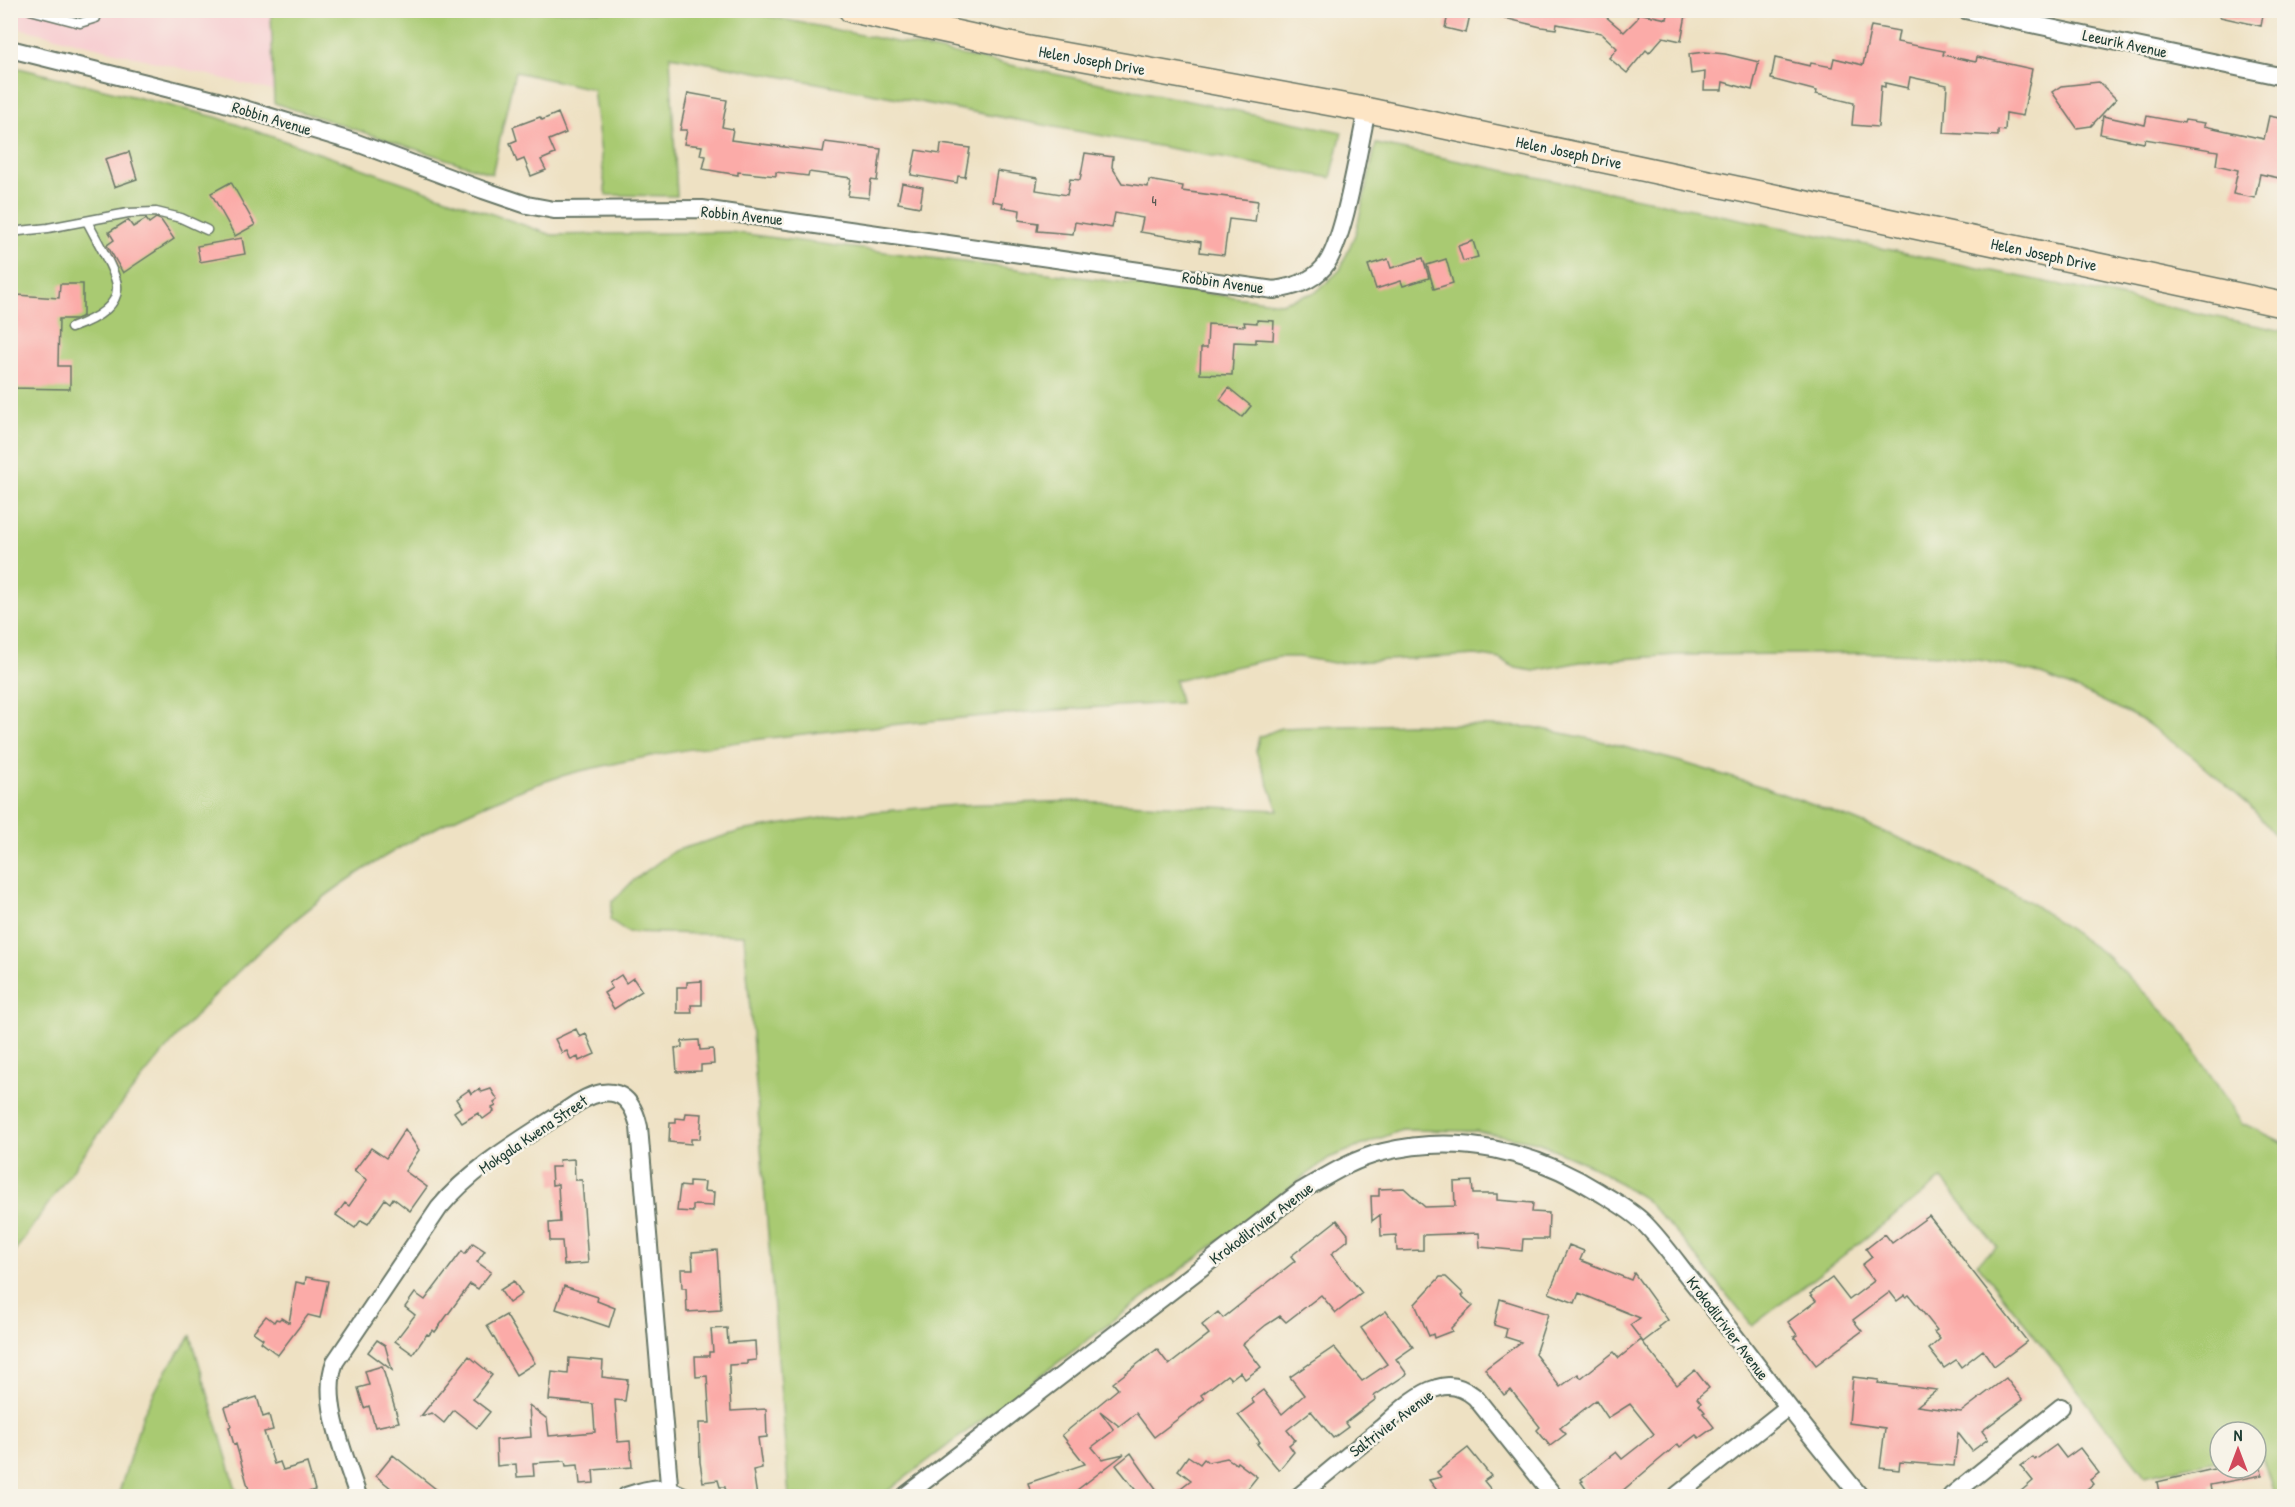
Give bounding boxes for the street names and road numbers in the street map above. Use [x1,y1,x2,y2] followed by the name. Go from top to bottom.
[2081,23,2170,63] street label: Leeurik Avenue
[1037,40,1148,80] street label: Helen Joseph Drive
[230,95,315,141] street label: Robbin Avenue
[1514,130,1625,174] street label: Helen Joseph Drive
[700,200,785,230] street label: Robbin Avenue
[1989,232,2100,276] street label: Helen Joseph Drive
[1181,265,1266,299] street label: Robbin Avenue
[474,1089,592,1179] street label: Mokgala Kwena Street
[1205,1176,1318,1269] street label: Krokodilrivier Avenue
[1682,1272,1775,1385] street label: Krokodilrivier Avenue
[1344,1384,1438,1462] street label: Saltrivier Avenue

